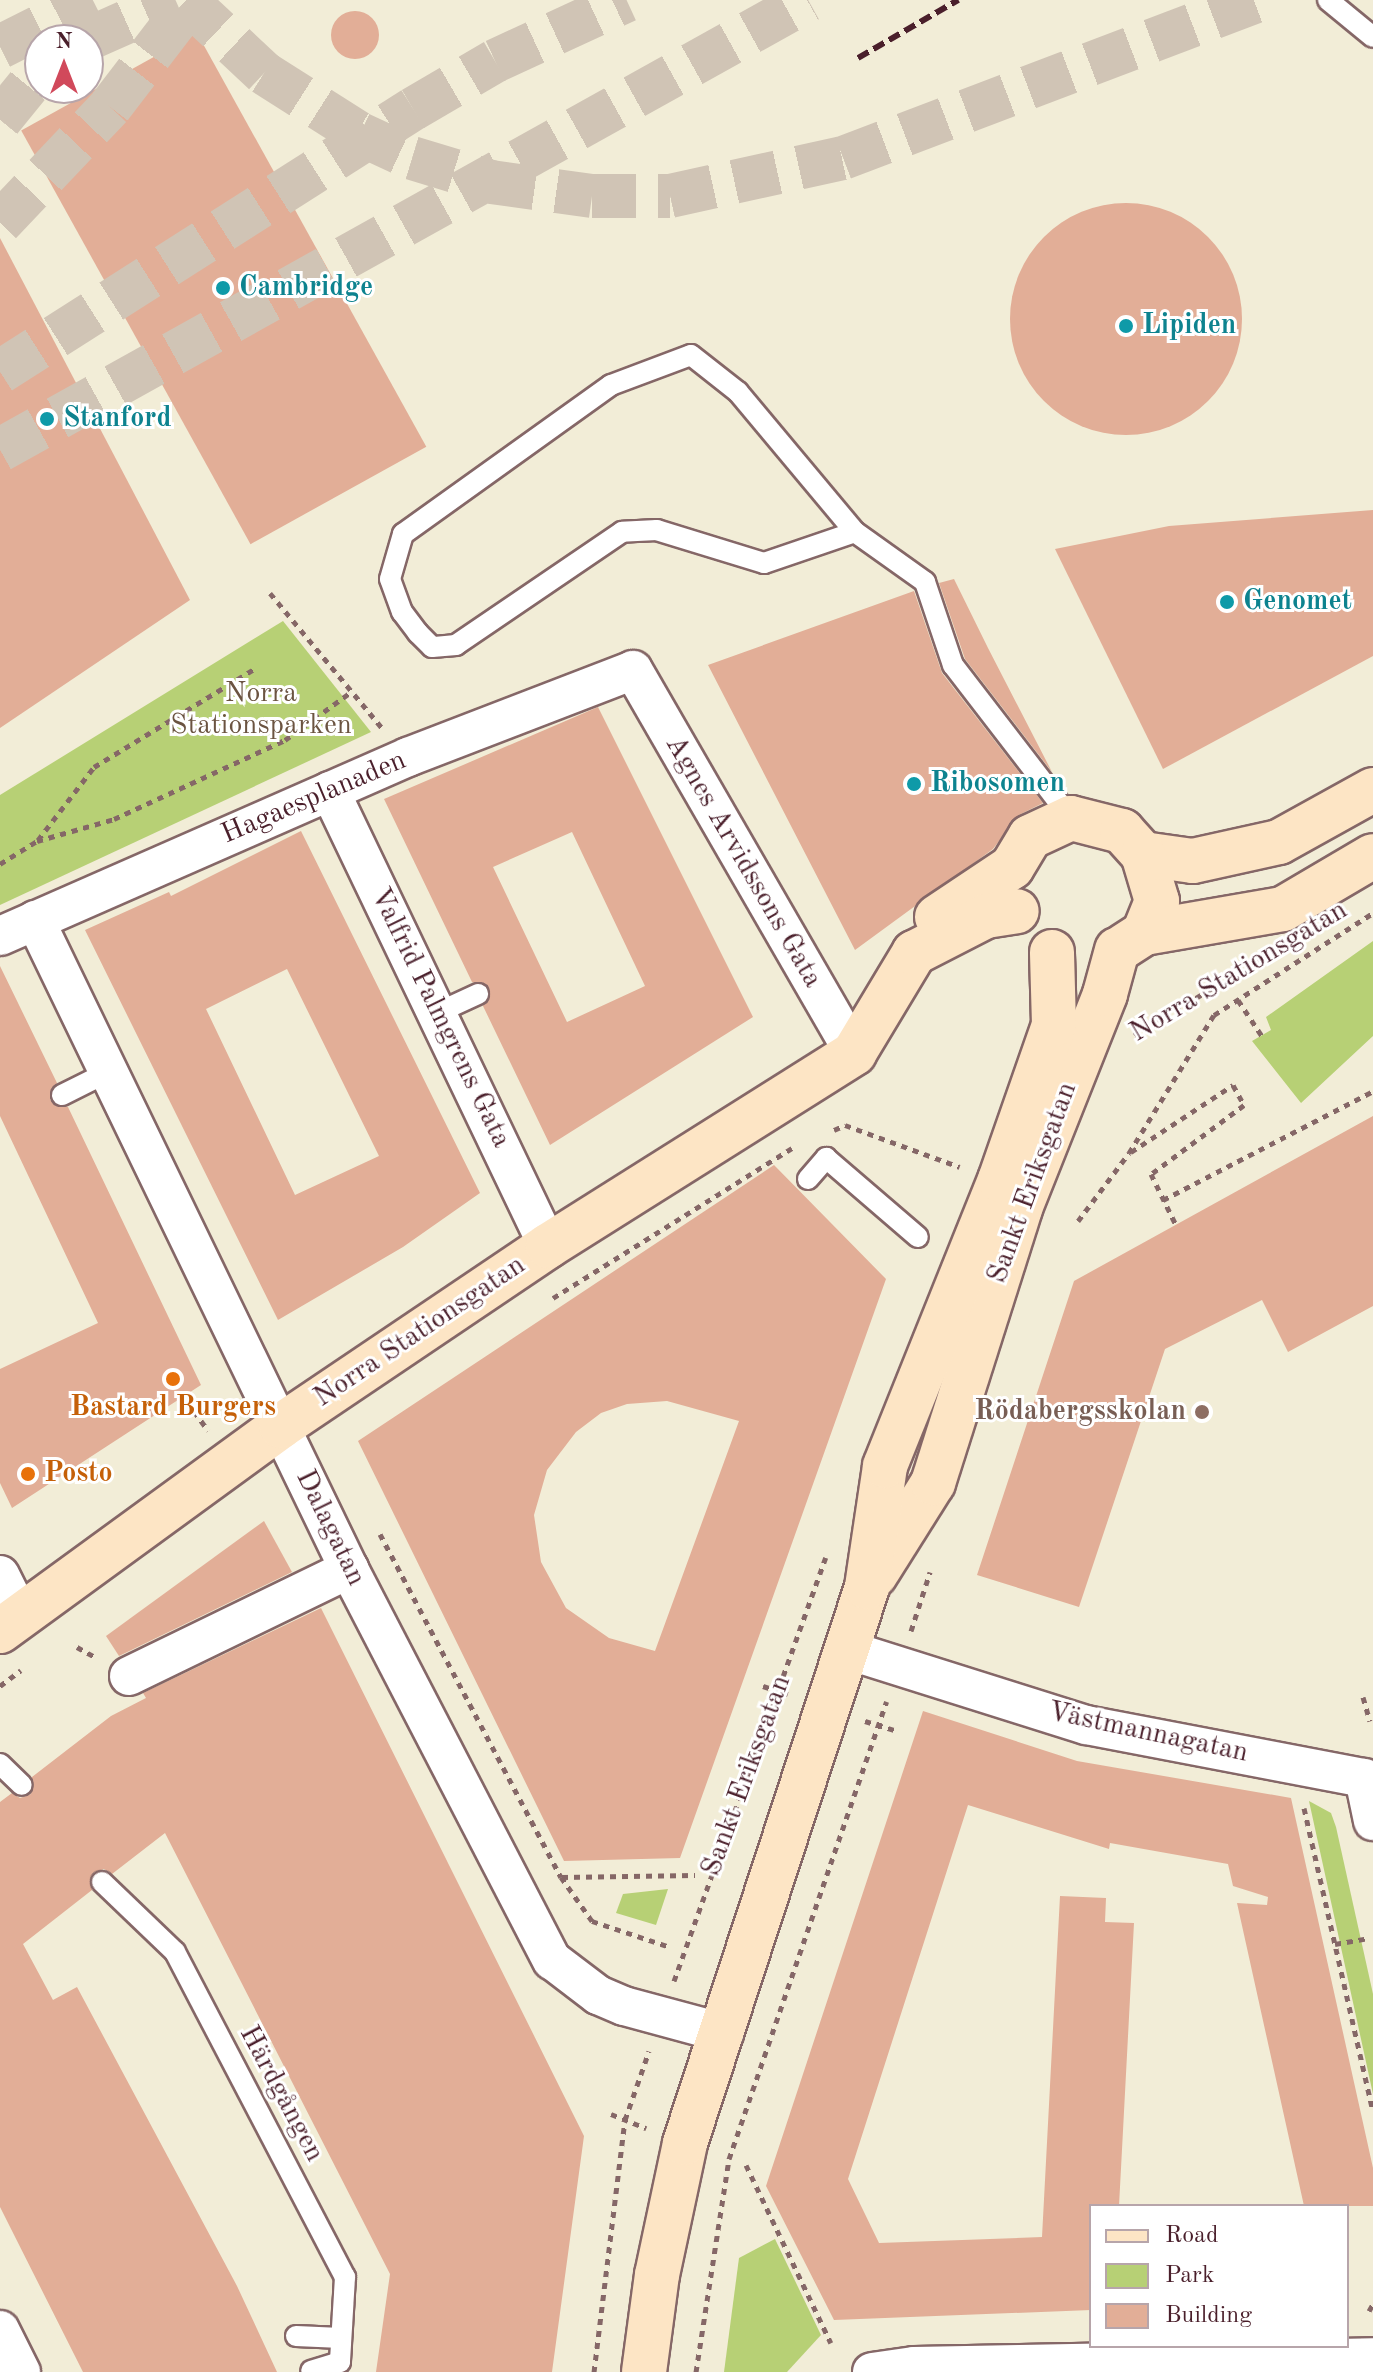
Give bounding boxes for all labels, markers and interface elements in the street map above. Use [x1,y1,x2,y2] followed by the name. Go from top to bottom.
[24,24,104,104] north arrow
[56,31,72,53] text: N
[239,271,373,305] place label: Cambridge
[214,279,232,297] marker: Cambridge
[1142,309,1236,343] place label: Lipiden
[1117,317,1135,335] marker: Lipiden
[63,402,171,436] place label: Stanford
[38,410,56,428] marker: Stanford
[1243,585,1352,619] place label: Genomet
[1218,593,1236,611] marker: Genomet
[170,677,352,743] park label: Norra Stationsparken
[657,730,829,994] street label: Agnes Arvidssons Gata
[217,744,411,852] street label: Hagaesplanaden
[930,767,1065,801] place label: Ribosomen
[905,775,923,793] marker: Ribosomen
[362,882,518,1154] street label: Valfrid Palmgrens Gata
[1124,894,1354,1050] street label: Norra Stationsgatan
[981,1078,1085,1288] street label: Sankt Eriksgatan
[308,1249,532,1415] street label: Norra Stationsgatan
[164,1370,182,1388] marker: Bastard Burgers
[70,1391,276,1425] place label: Bastard Burgers
[974,1395,1186,1429] place label: Rödabergsskolan
[1193,1403,1211,1421] marker: Rödabergsskolan
[44,1457,113,1491] place label: Posto
[19,1465,37,1483] marker: Posto
[288,1465,372,1591] street label: Dalagatan
[695,1671,799,1881] street label: Sankt Eriksgatan
[1045,1695,1251,1771] street label: Västmannagatan
[231,2020,331,2168] street label: Härdgången
[1089,2204,1349,2348] legend
[1165,2224,1218,2248] text: Road
[1165,2264,1214,2288] text: Park
[1165,2304,1252,2328] text: Building

